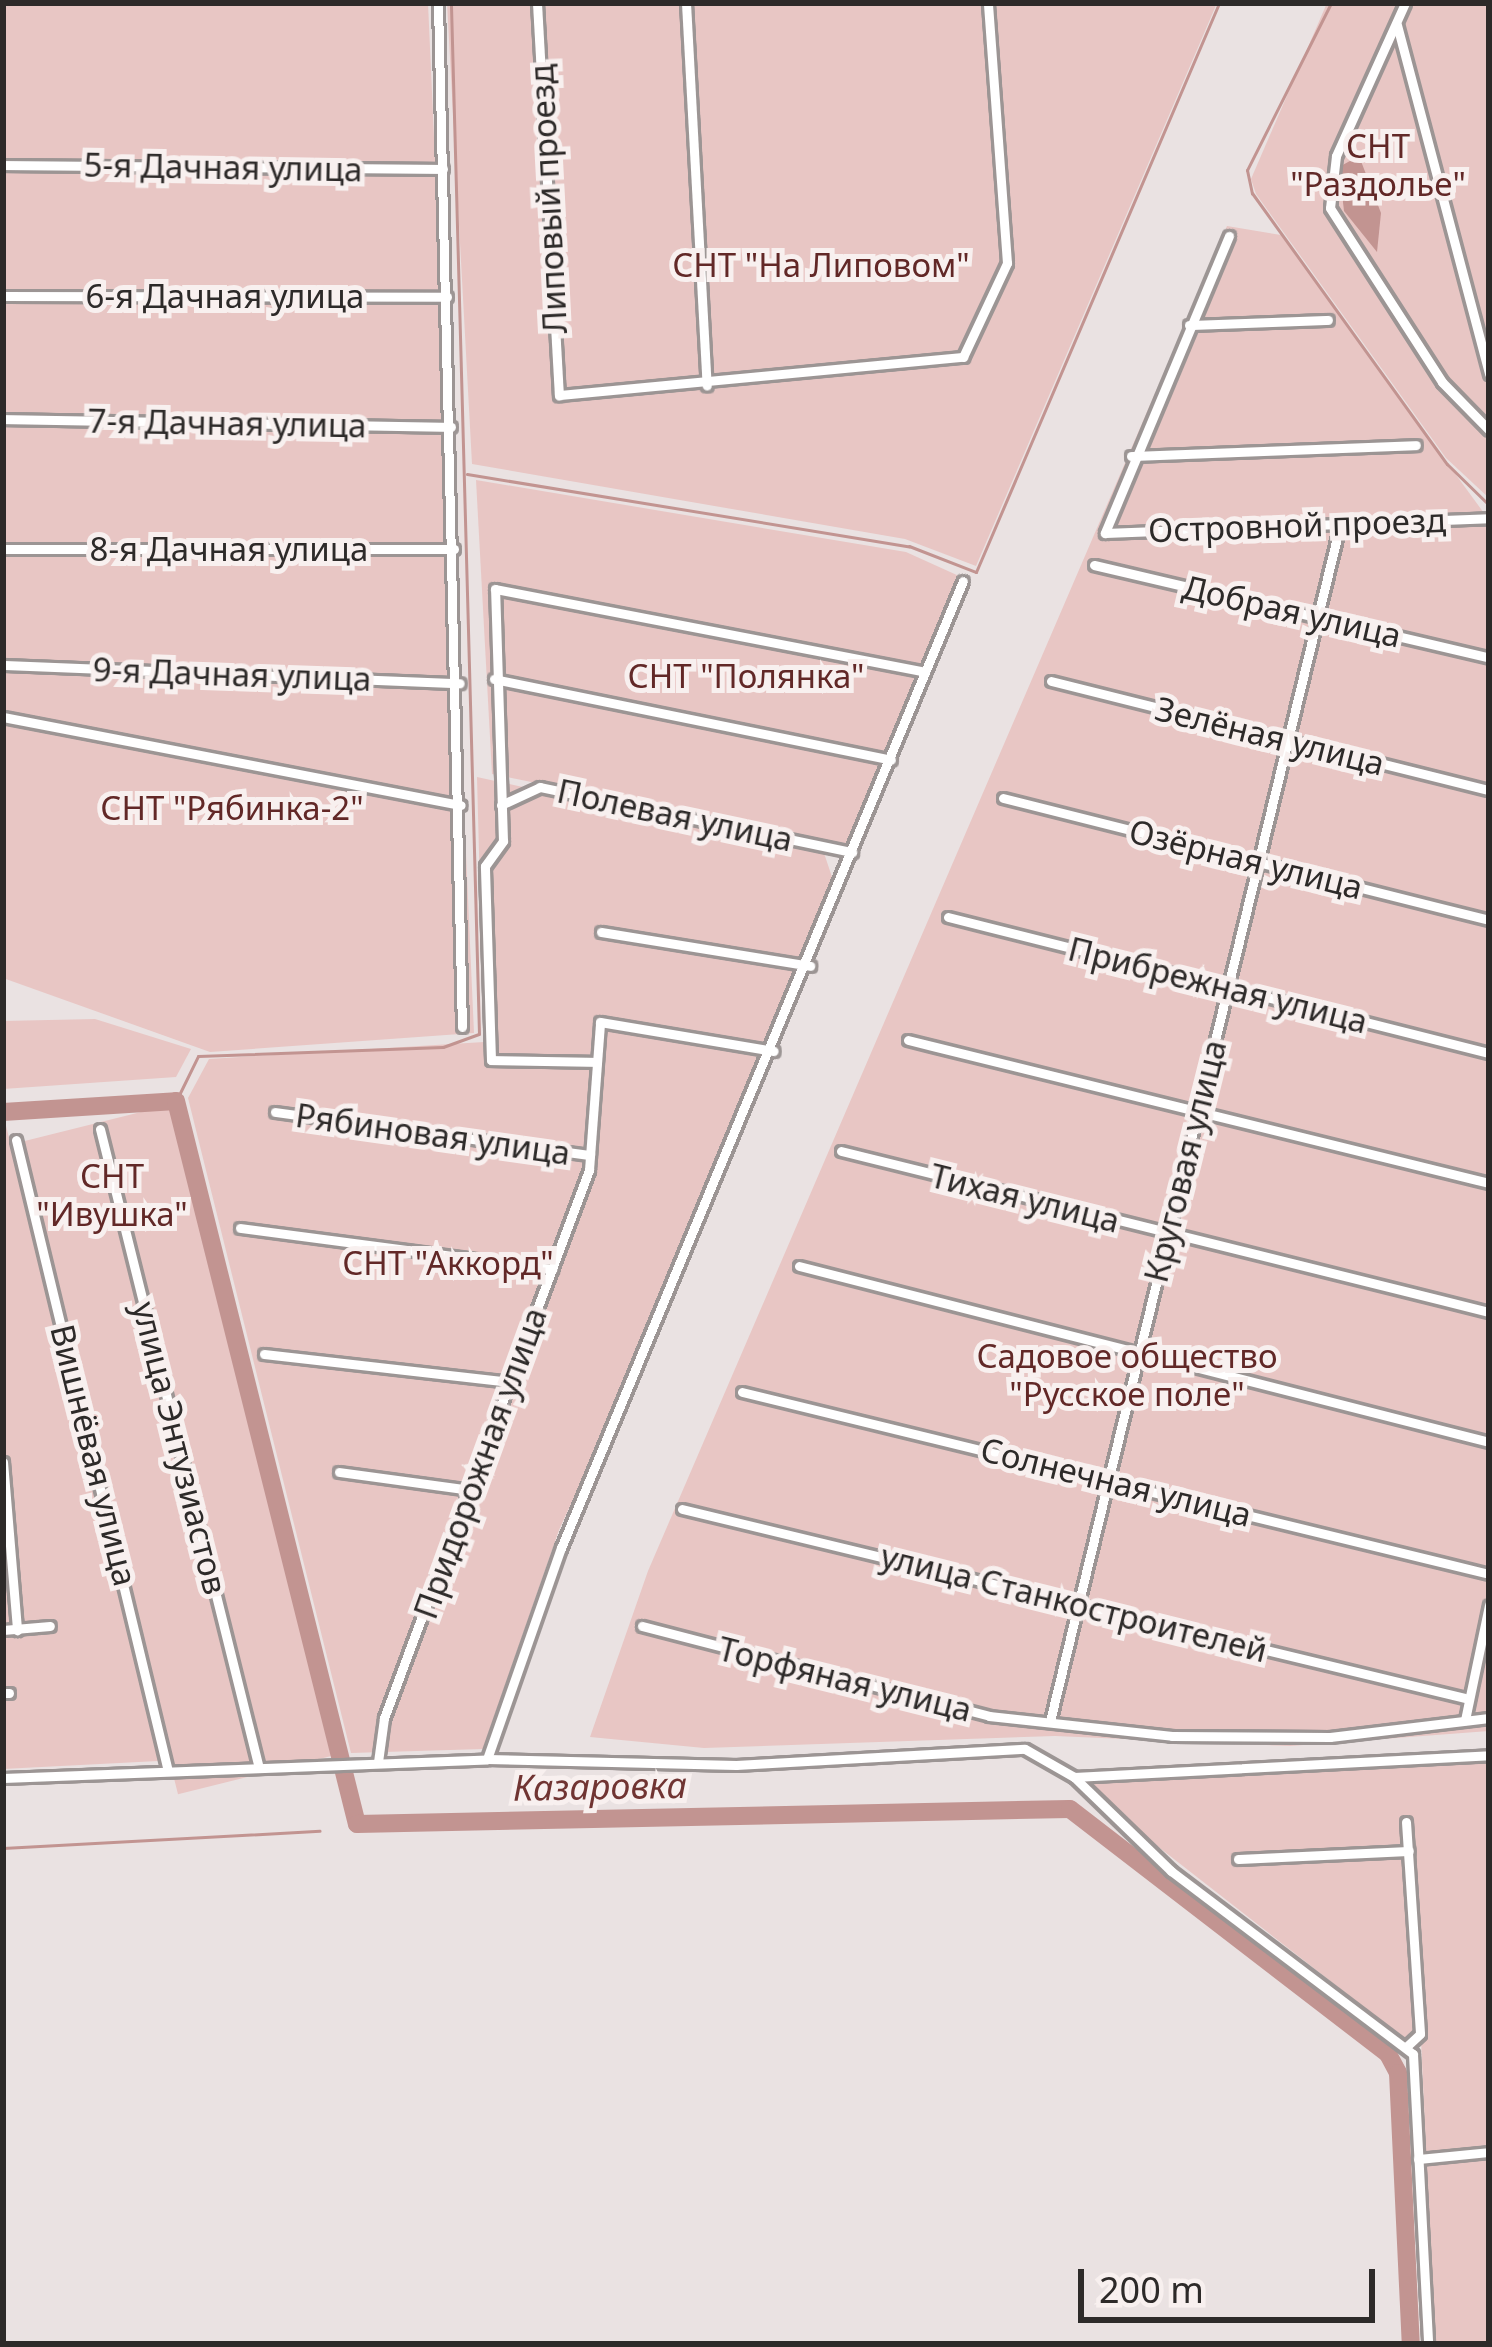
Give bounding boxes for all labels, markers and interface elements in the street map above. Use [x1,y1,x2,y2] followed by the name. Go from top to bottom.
[521,63,575,335] street label: Липовый проезд
[1290,126,1466,204] park label: СНТ "Раздолье"
[83,145,363,189] street label: 5-я Дачная улица
[672,245,970,285] park label: СНТ "На Липовом"
[86,276,364,316] street label: 6-я Дачная улица
[87,401,367,445] street label: 7-я Дачная улица
[1147,500,1447,550] street label: Островной проезд
[90,529,368,569] street label: 8-я Дачная улица
[1179,567,1405,655] street label: Добрая улица
[92,649,372,699] street label: 9-я Дачная улица
[628,656,864,696] park label: СНТ "Полянка"
[1151,688,1389,784] street label: Зелёная улица
[554,771,796,859] street label: Полевая улица
[100,788,364,828] park label: СНТ "Рябинка-2"
[1125,811,1367,907] street label: Озёрная улица
[1064,929,1372,1041] street label: Прибрежная улица
[1136,1036,1234,1286] street label: Круговая улица
[293,1095,573,1173] street label: Рябиновая улица
[926,1155,1124,1241] street label: Тихая улица
[36,1156,188,1234] park label: СНТ "Ивушка"
[342,1243,554,1283] park label: СНТ "Аккорд"
[124,1298,236,1598] street label: улица Энтузиастов
[405,1302,555,1624] street label: Придорожная улица
[42,1320,146,1590] street label: Вишнёвая улица
[977,1336,1277,1414] park label: Садовое общество "Русское поле"
[977,1429,1255,1535] street label: Солнечная улица
[877,1536,1271,1670] street label: улица Станкостроителей
[714,1628,976,1730] street label: Торфяная улица
[513,1763,687,1809] water label: Казаровка
[1084,2245,1381,2319] scale bar
[1099,2265,1204,2314] text: 200 m

